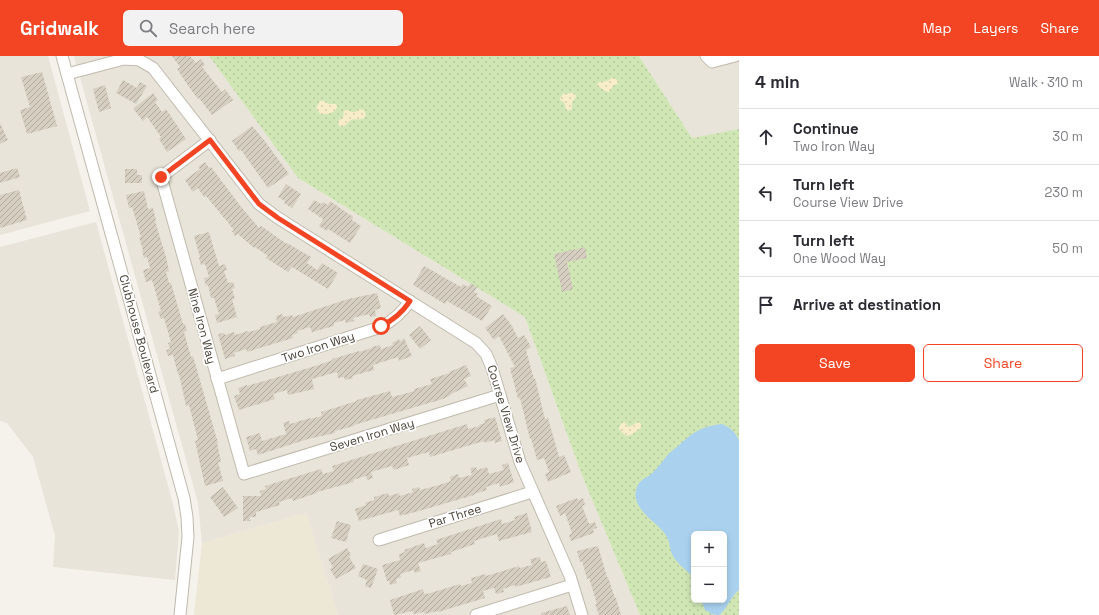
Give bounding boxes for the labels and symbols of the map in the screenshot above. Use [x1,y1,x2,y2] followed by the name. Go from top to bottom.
[152,168,170,186] route end
[115,273,163,395] street label: Clubhouse Boulevard
[184,286,220,366] street label: Nine Iron Way
[372,317,390,335] route start
[280,328,356,366] street label: Two Iron Way
[483,363,529,465] street label: Course View Drive
[328,415,416,455] street label: Seven Iron Way
[427,500,483,532] street label: Par Three

